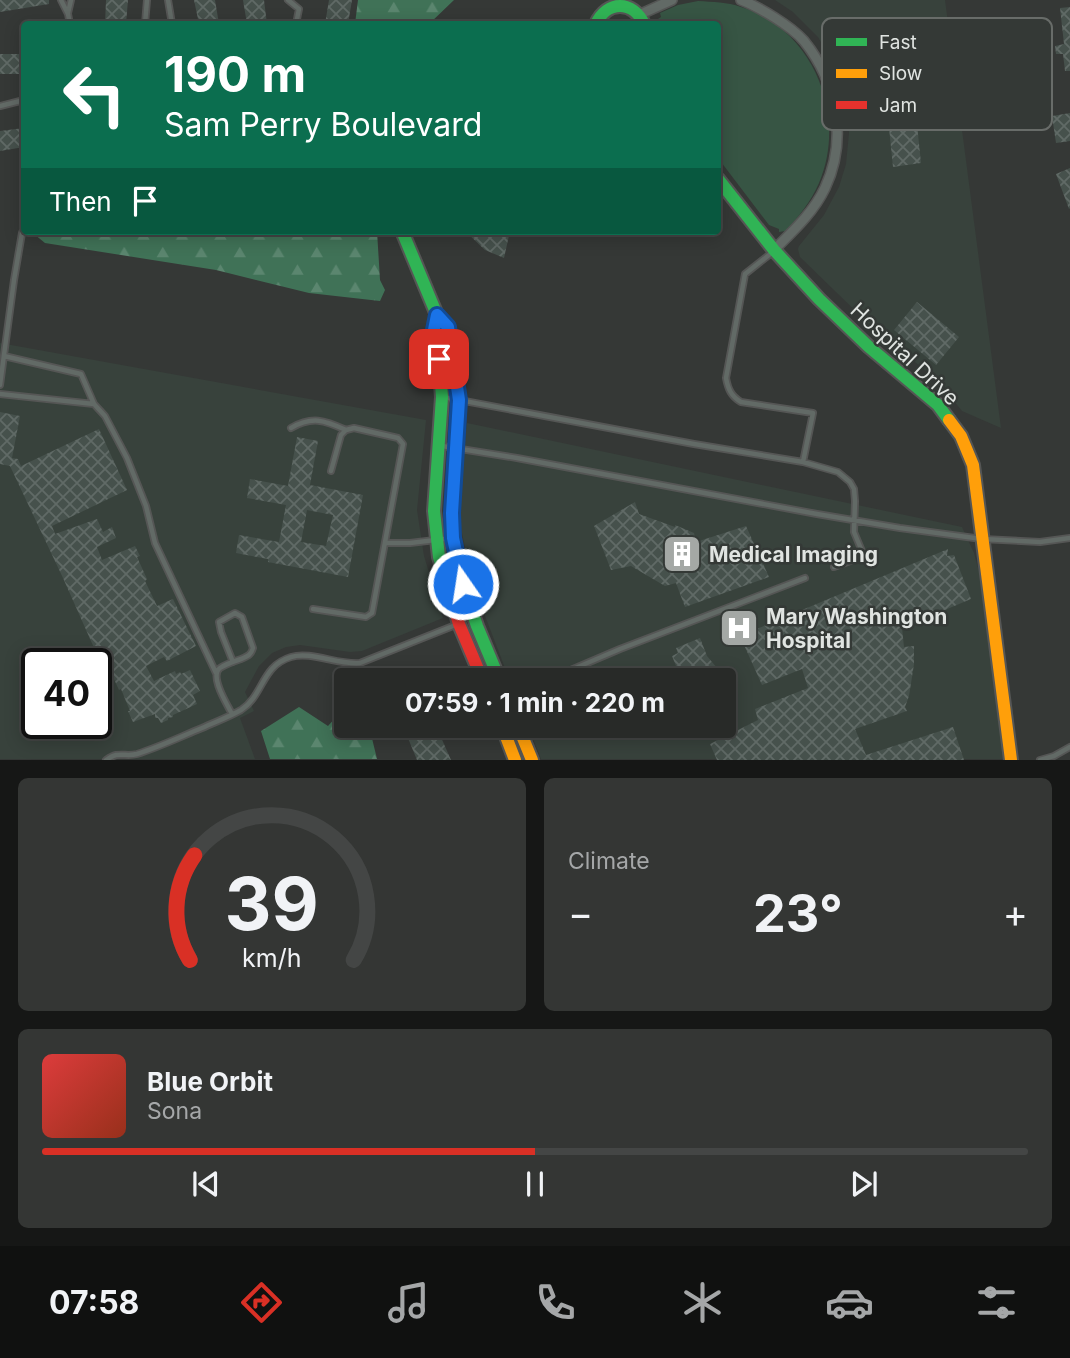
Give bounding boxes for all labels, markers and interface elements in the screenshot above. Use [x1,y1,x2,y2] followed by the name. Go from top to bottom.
[822,18,1052,130] legend
[879,31,917,54] text: Fast
[164,45,306,104] text: 190 m
[49,49,140,140] icon: left
[879,62,922,85] text: Slow
[879,94,917,117] text: Jam
[164,105,482,144] text: Sam Perry Boulevard
[126,182,164,220] icon: arrive
[49,186,112,217] text: Then
[846,297,964,411] street label: Hospital Drive
[409,329,469,389] pin
[420,340,458,378] icon: arrive
[661,533,703,575] building icon: Medical Imaging
[709,542,878,567] place label: Medical Imaging
[426,547,500,621] position arrow
[766,604,947,653] place label: Mary Washington Hospital
[718,607,760,649] hospital icon: Mary Washington Hospital
[21,648,112,739] speed limit sign: 40
[405,687,665,718] text: 07:59 · 1 min · 220 m
[568,847,650,875] text: Climate
[225,860,319,949] text: 39
[753,882,843,945] text: 23°
[568,890,593,936] text: −
[1003,890,1028,936] text: +
[242,943,302,973] text: km/h
[147,1066,273,1097] text: Blue Orbit
[147,1097,202,1125] text: Sona
[187,1165,225,1203] icon: previous
[516,1165,554,1203] icon: pause
[845,1165,883,1203] icon: next
[237,1278,286,1327] icon: directions
[384,1278,433,1327] icon: music
[531,1278,580,1327] icon: phone
[678,1278,727,1327] icon: climate
[825,1278,874,1327] icon: car
[972,1278,1021,1327] icon: filters
[49,1283,139,1322] text: 07:58

